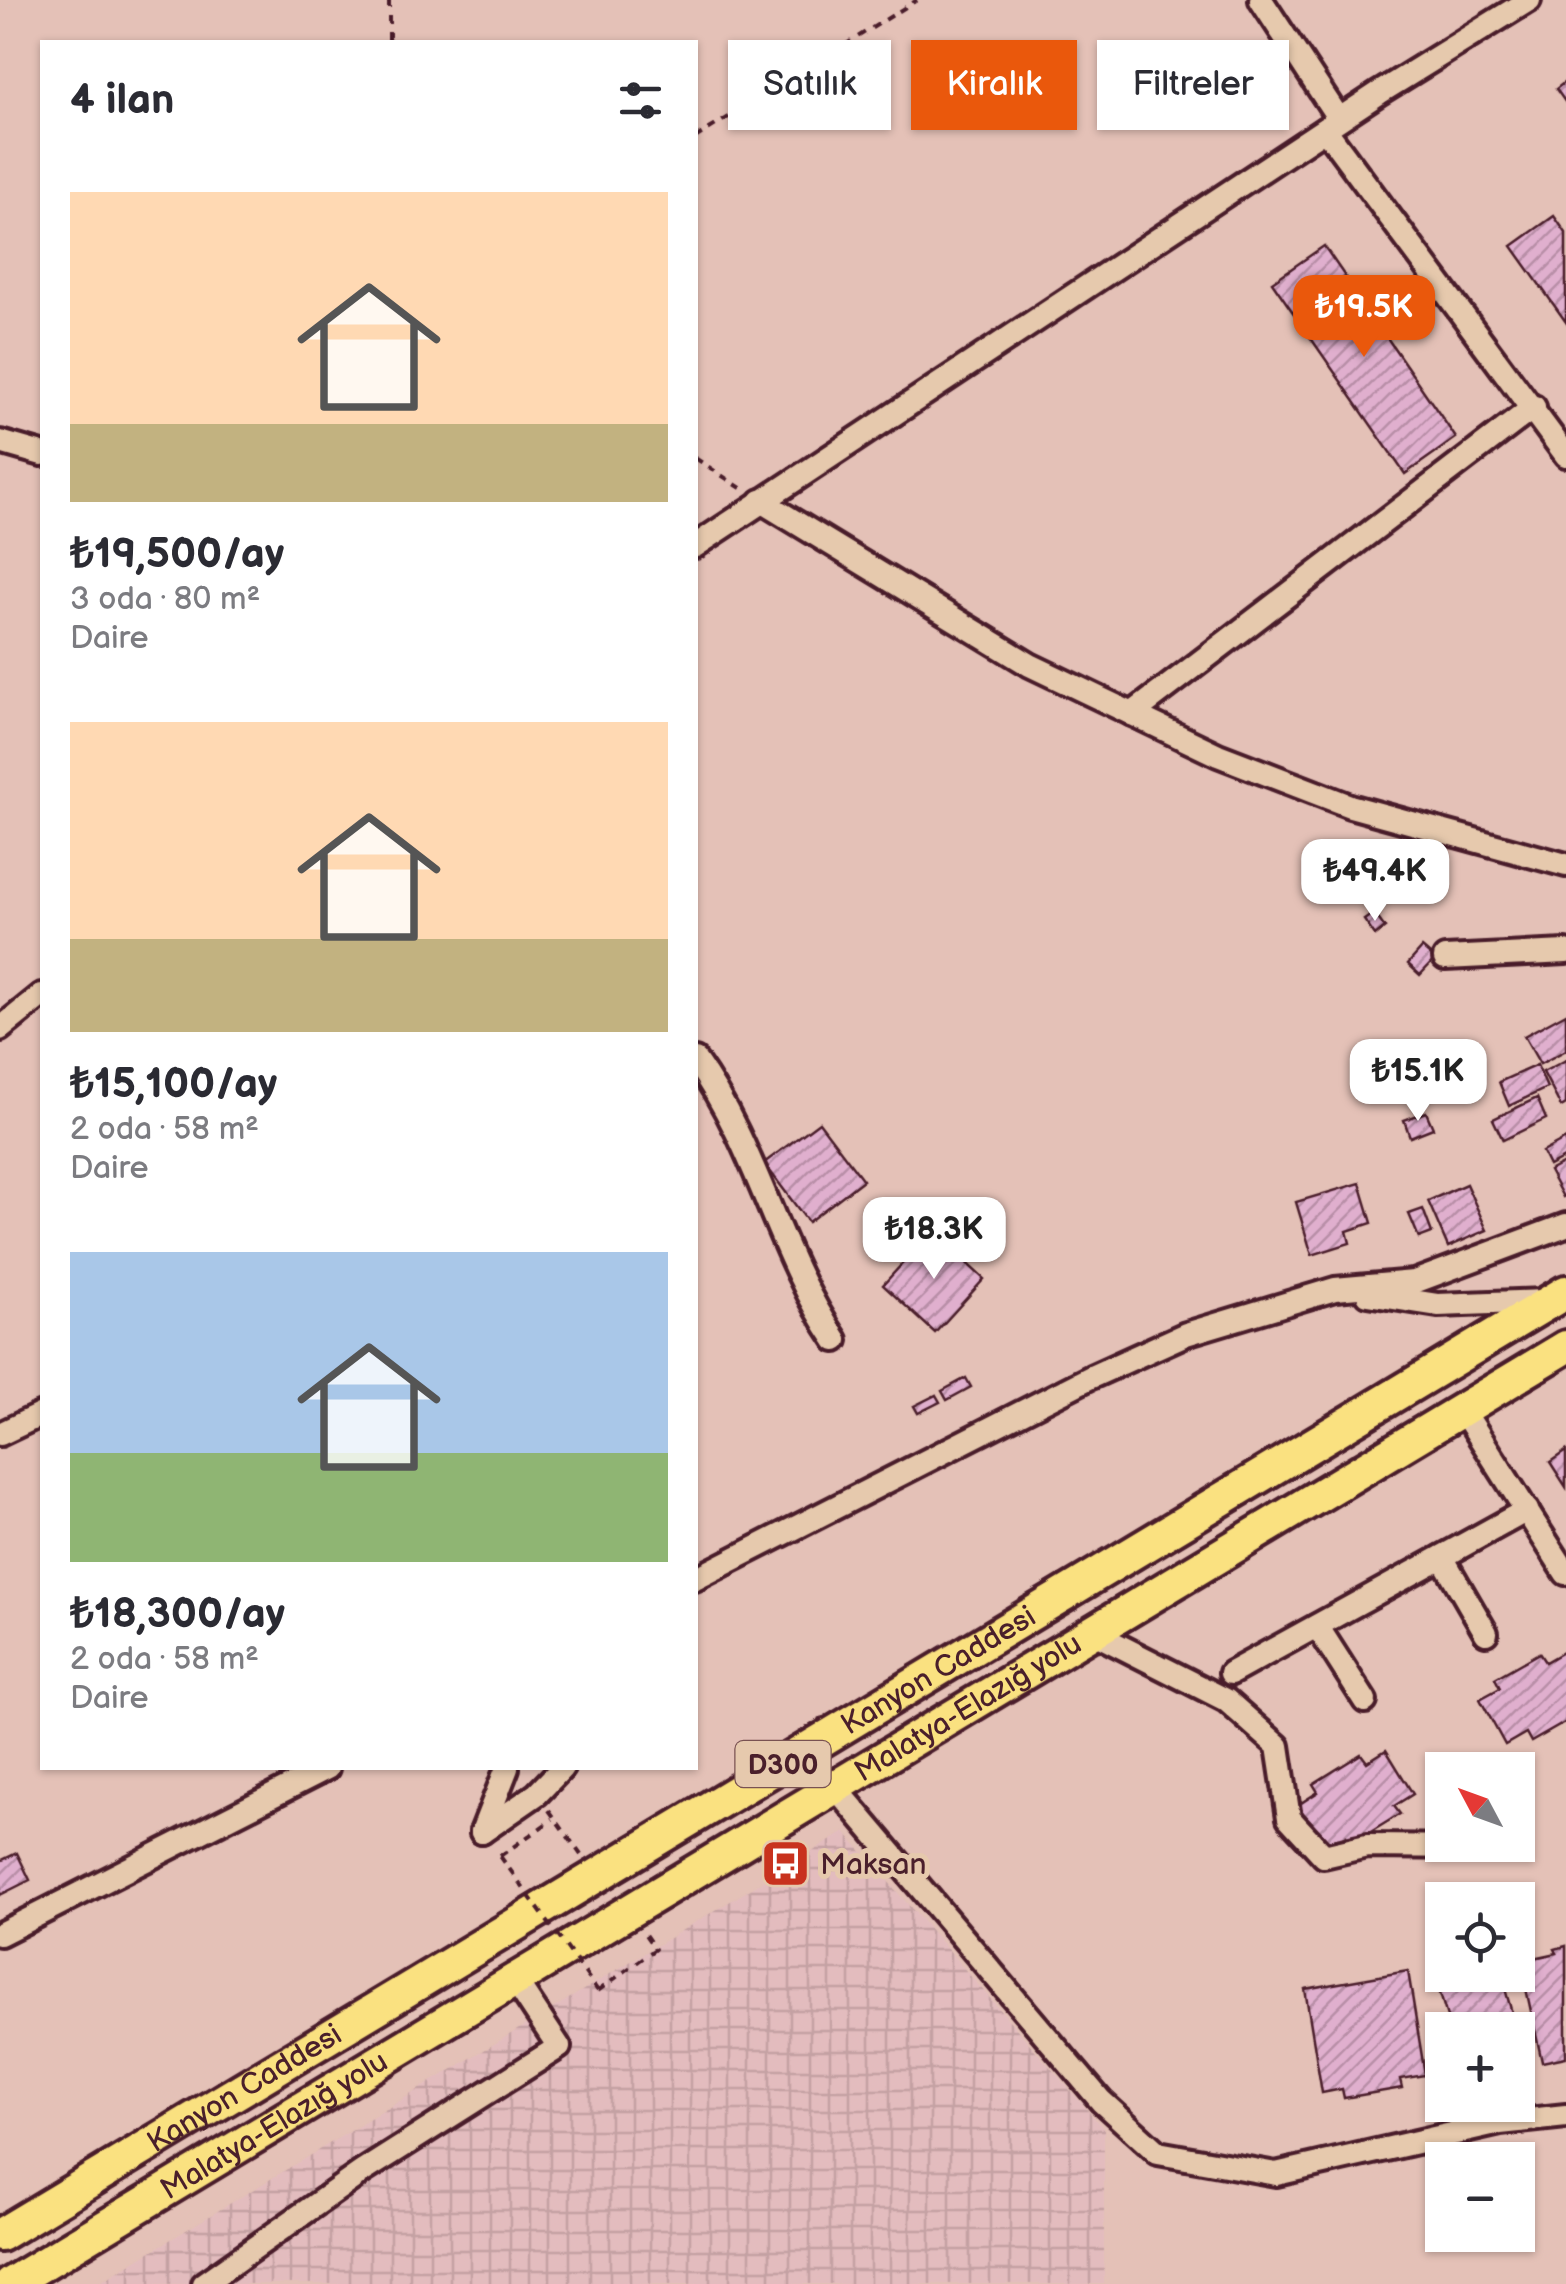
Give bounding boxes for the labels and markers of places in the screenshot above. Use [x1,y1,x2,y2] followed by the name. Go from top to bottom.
[1283,275,1445,360] pin: ₺19.5K
[1294,839,1456,924] pin: ₺49.4K
[1337,1039,1499,1124] pin: ₺15.1K
[853,1197,1015,1282] pin: ₺18.3K
[759,1838,811,1890] bus stop icon: Maksan
[820,1847,926,1883] place label: Maksan

